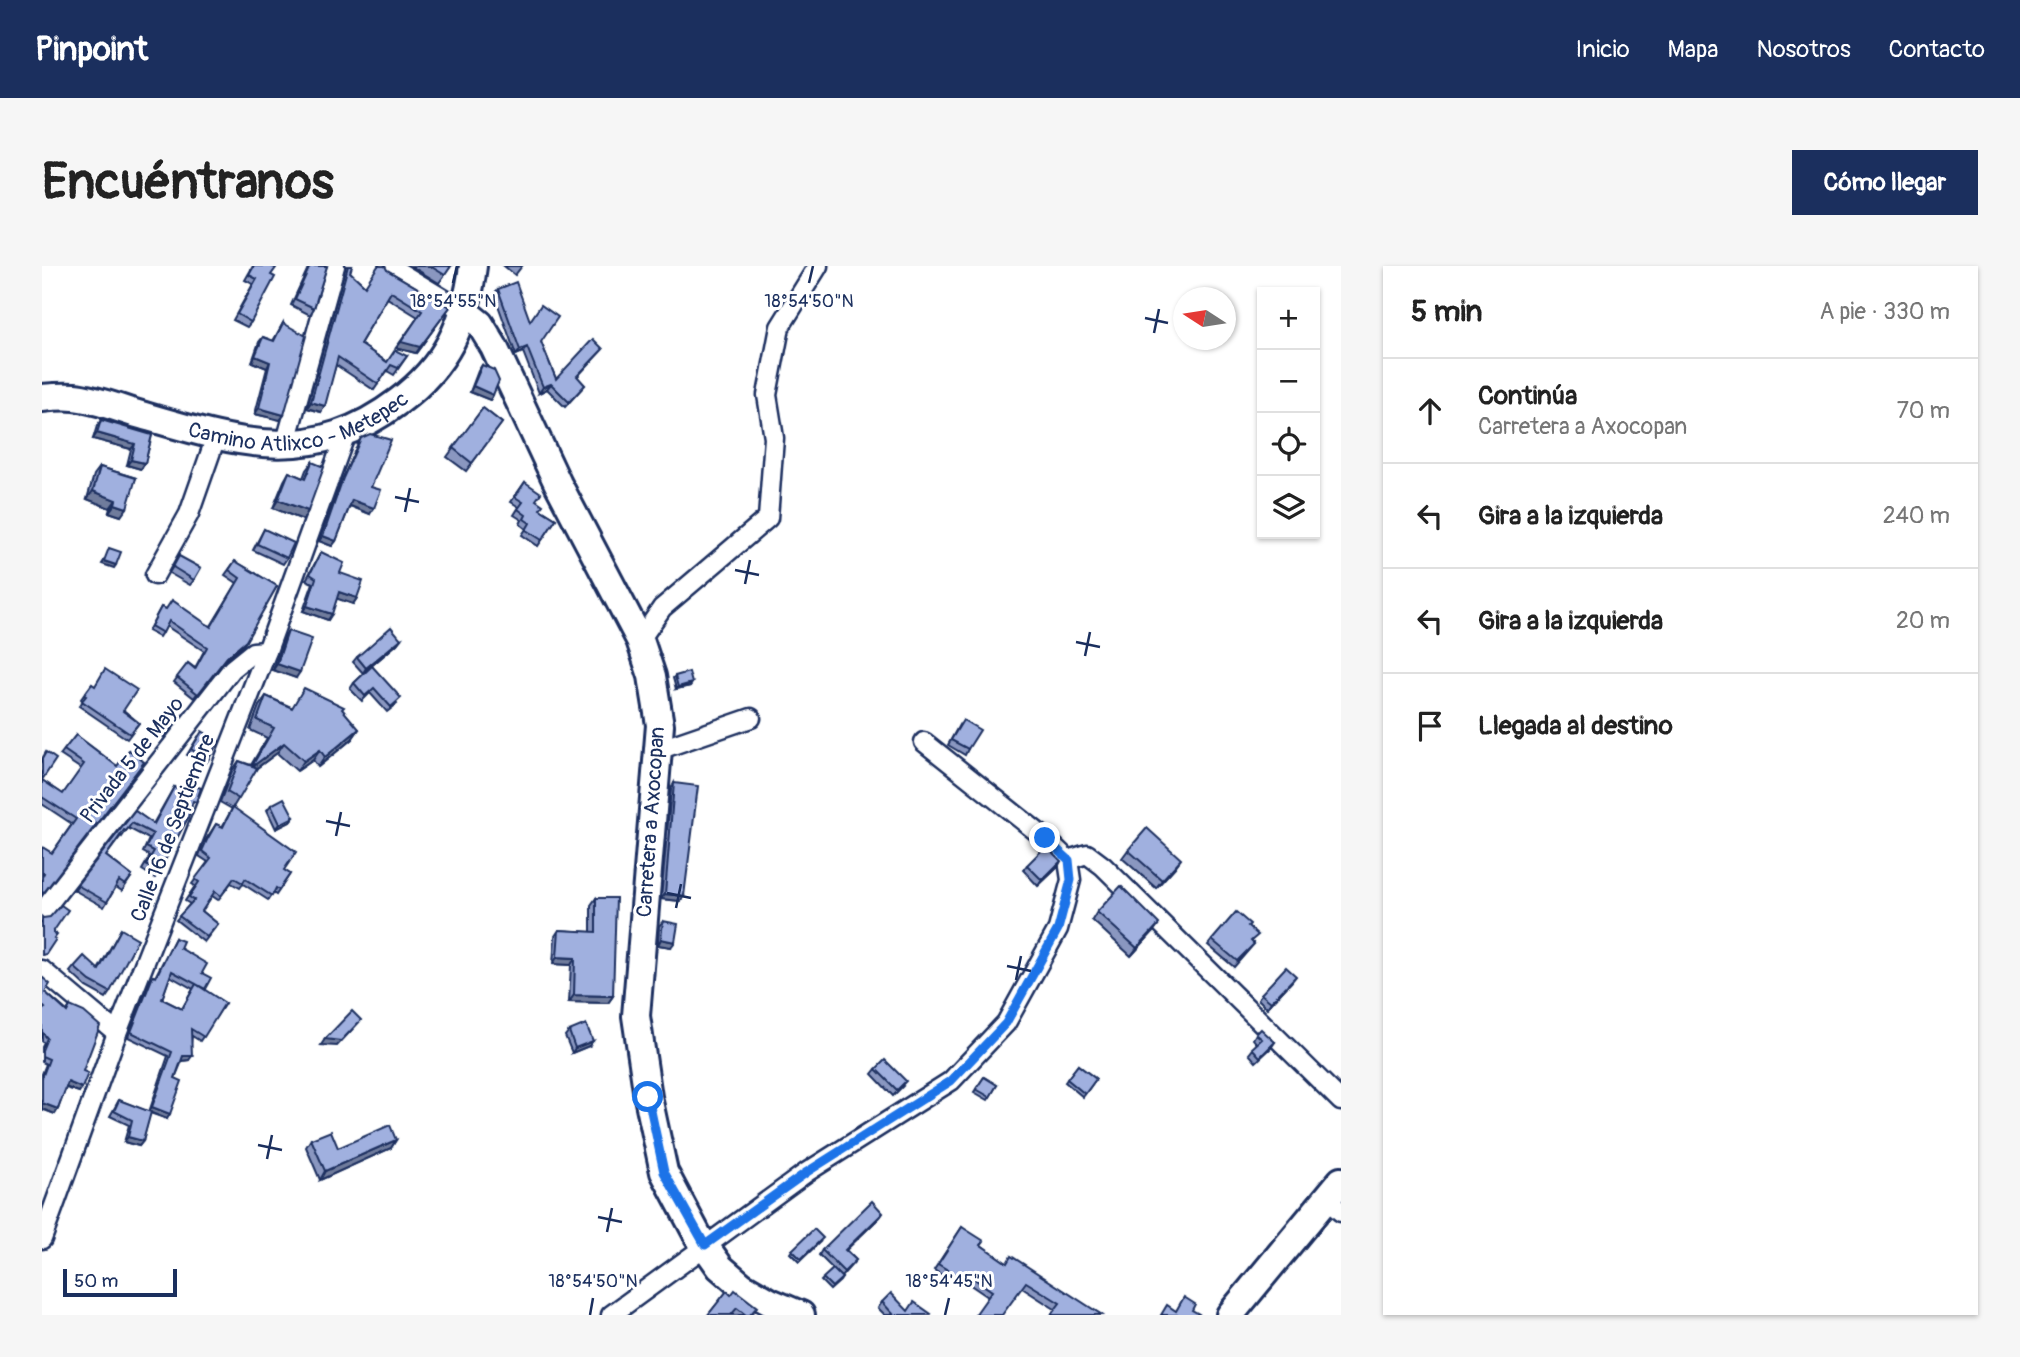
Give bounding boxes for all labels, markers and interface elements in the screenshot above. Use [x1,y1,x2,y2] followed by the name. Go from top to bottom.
[35,29,148,70] text: Pinpoint
[1576,35,1630,64] text: Inicio
[1668,35,1719,64] text: Mapa
[1757,35,1851,64] text: Nosotros
[1889,35,1985,64] text: Contacto
[1792,150,1978,215] button: Cómo llegar
[42,152,334,213] text: Encuéntranos
[1173,287,1236,350] north arrow
[1257,287,1320,539] map controls
[1257,287,1320,350] button: +
[410,290,496,313] text: 18°54'55"N
[764,290,854,313] text: 18°54'50"N
[1411,293,1482,330] text: 5 min
[1820,297,1950,326] text: A pie · 330 m
[1257,350,1320,413] button: −
[1478,380,1577,412] text: Continúa
[185,385,414,457] street label: Camino Atlixco - Metepec
[1411,392,1449,430] icon: ahead
[1897,396,1950,425] text: 70 m
[1478,412,1687,441] text: Carretera a Axocopan
[1257,413,1320,476] button: locate
[1257,476,1320,539] button: layers
[1411,497,1449,535] icon: left
[1478,500,1663,532] text: Gira a la izquierda
[1883,501,1950,530] text: 240 m
[1411,602,1449,640] icon: left
[1478,605,1663,637] text: Gira a la izquierda
[1896,606,1950,635] text: 20 m
[74,691,190,829] street label: Privada 5 de Mayo
[1411,707,1449,745] icon: arrive
[1478,710,1673,742] text: Llegada al destino
[631,726,671,918] street label: Carretera a Axocopan
[125,730,222,926] street label: Calle 16 de Septiembre
[1029,822,1060,853] route end
[632,1081,663,1112] route start
[63,1266,177,1298] scale bar
[74,1269,118,1293] text: 50 m
[548,1270,638,1293] text: 18°54'50"N
[905,1270,993,1293] text: 18°54'45"N

